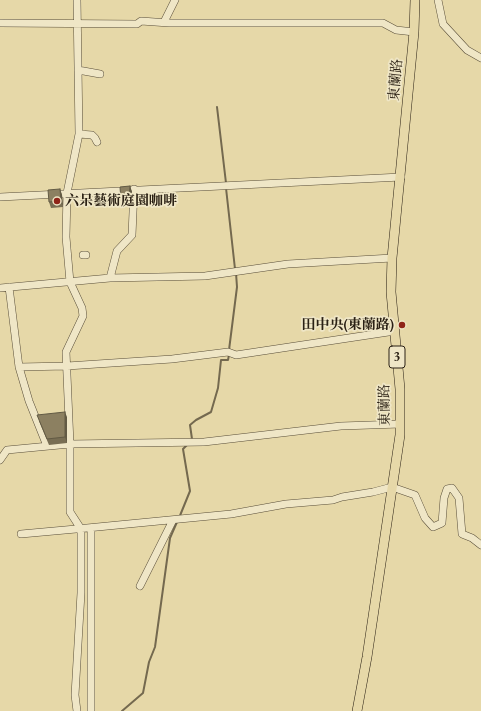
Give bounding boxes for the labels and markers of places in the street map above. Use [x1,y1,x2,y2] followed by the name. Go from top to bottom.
[65,193,177,209] place label: 六呆藝術庭園咖啡
[52,196,62,206] marker: 六呆藝術庭園咖啡
[301,317,394,333] place label: 田中央(東蘭路)
[397,320,407,330] marker: 田中央(東蘭路)

